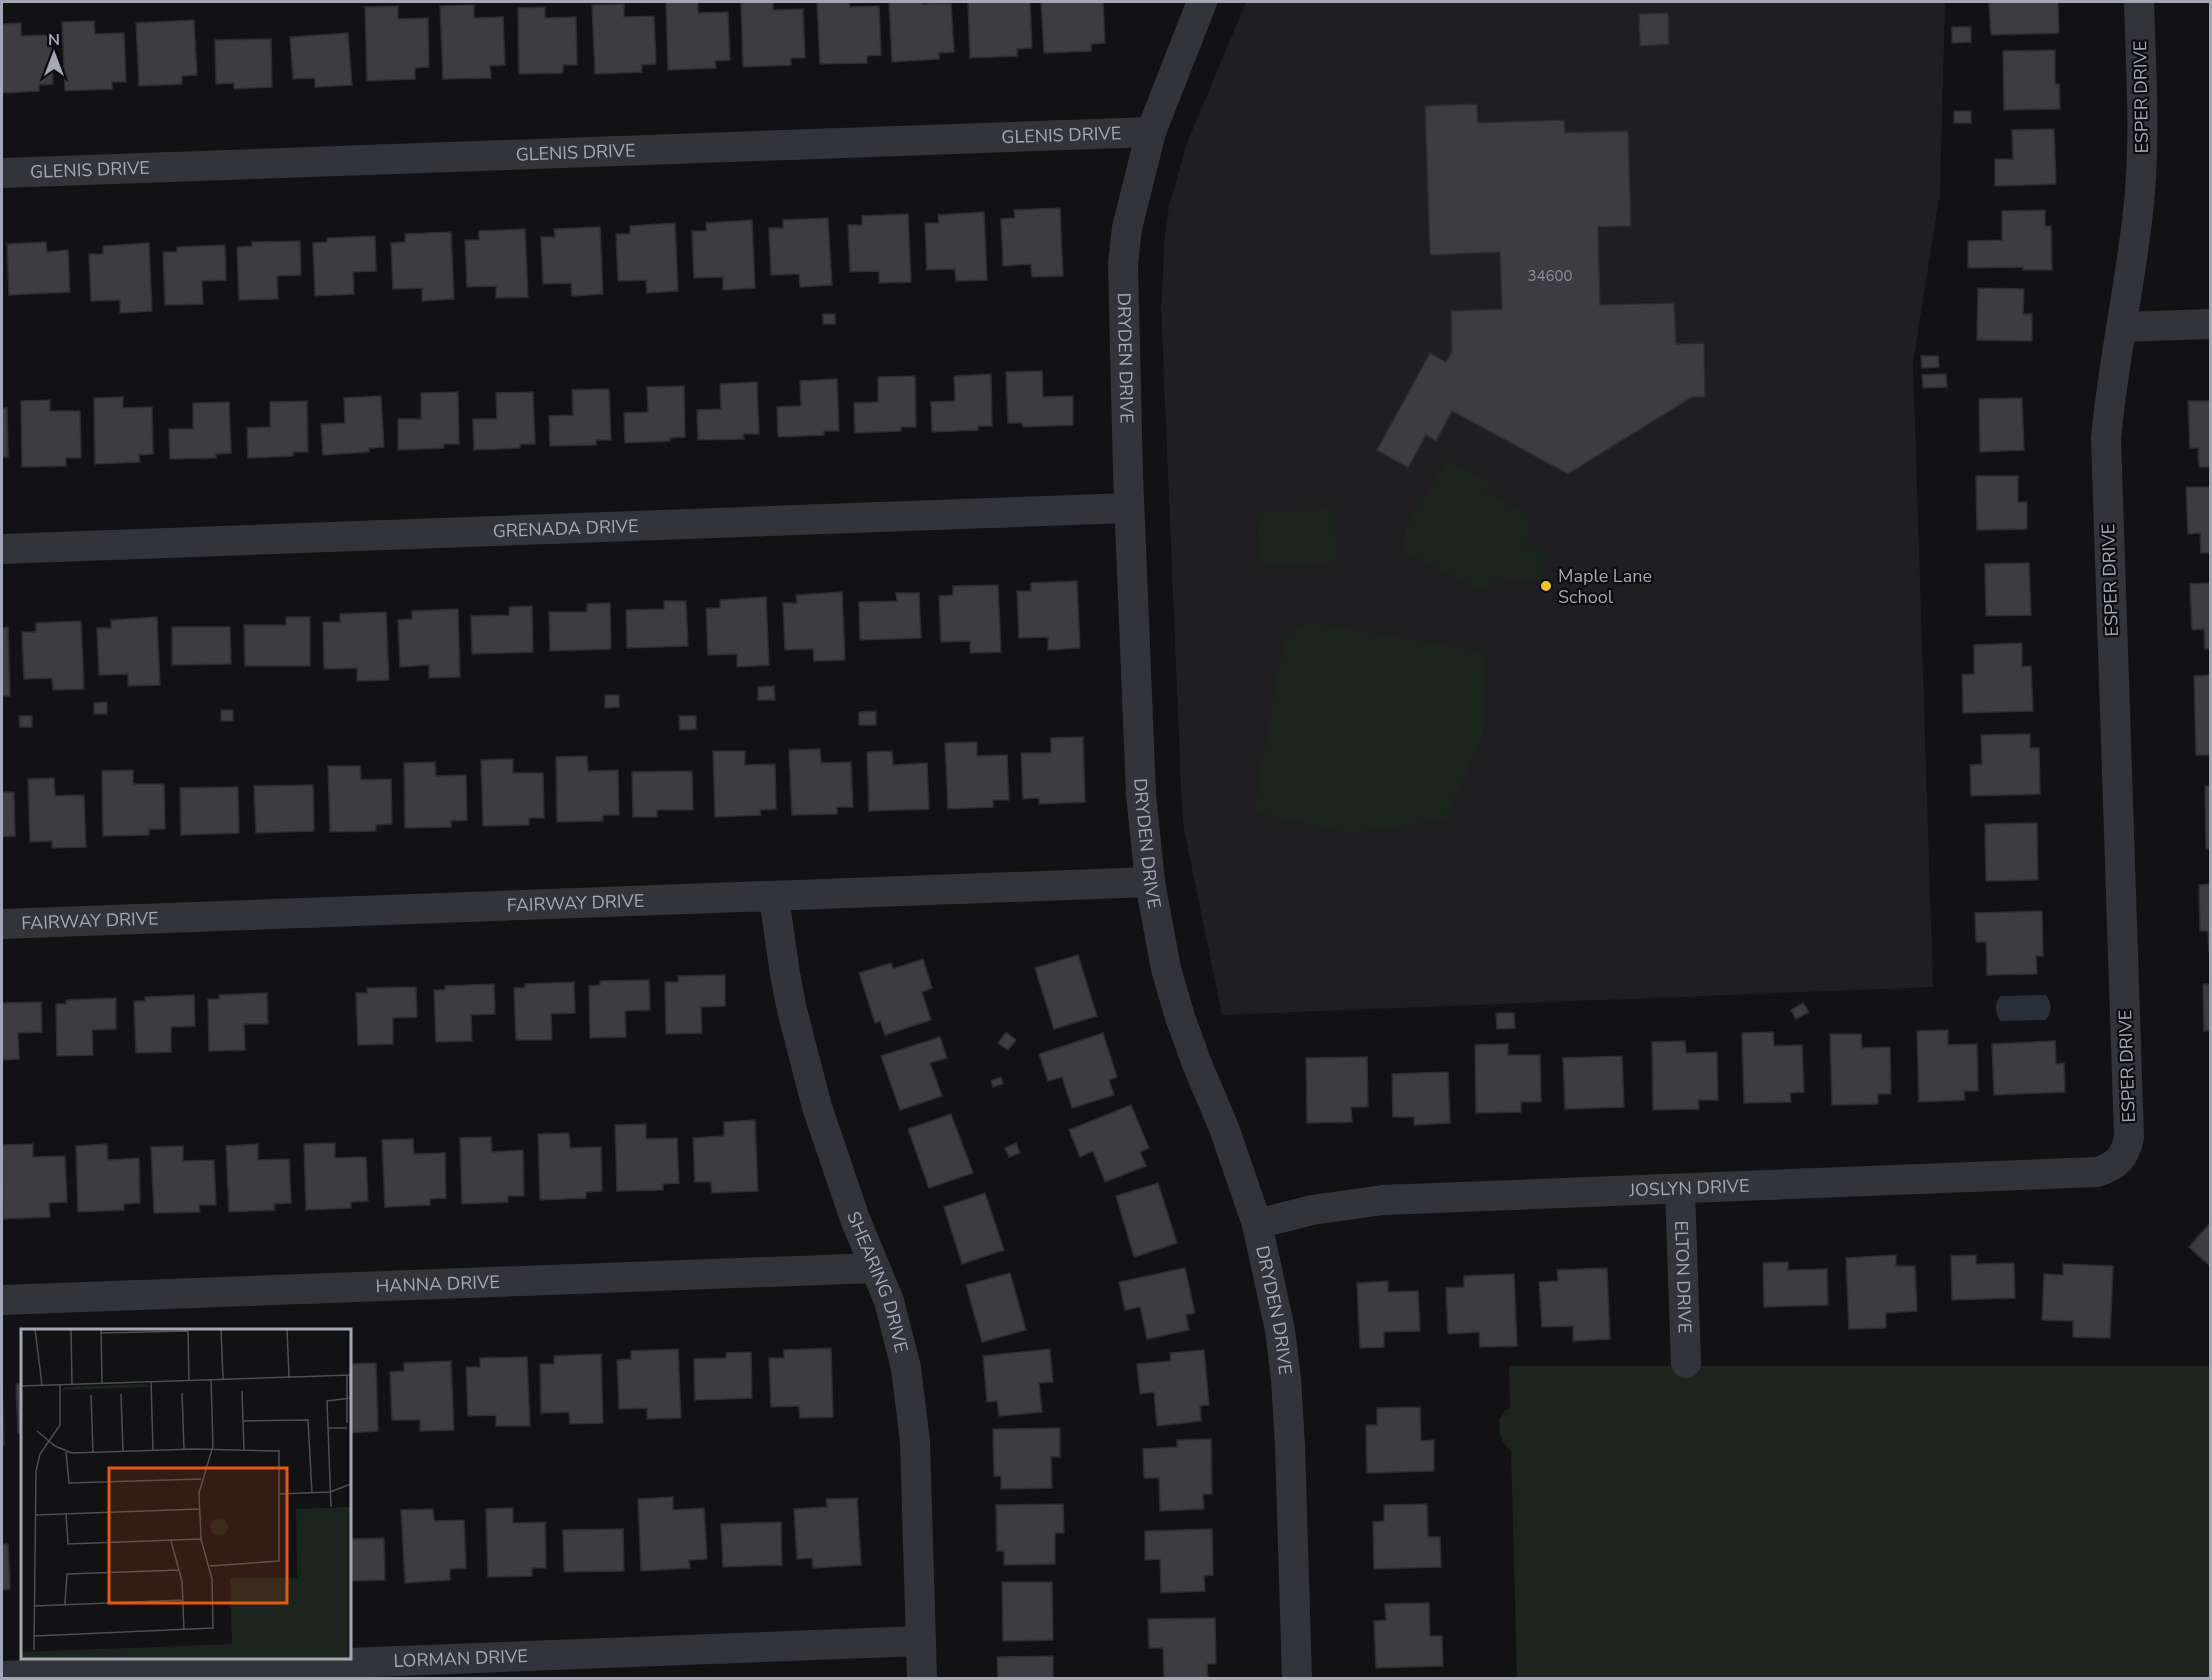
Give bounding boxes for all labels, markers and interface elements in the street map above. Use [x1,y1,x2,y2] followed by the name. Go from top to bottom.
[24,24,84,84] north arrow
[48,29,60,51] text: N
[2128,40,2154,154] street label: ESPER DRIVE
[1001,121,1122,149] street label: GLENIS DRIVE
[515,138,636,167] street label: GLENIS DRIVE
[30,156,150,184] street label: GLENIS DRIVE
[1527,266,1573,286] house number: 34600
[1112,292,1139,424] street label: DRYDEN DRIVE
[492,514,639,543] street label: GRENADA DRIVE
[2096,523,2124,637] street label: ESPER DRIVE
[1558,564,1652,609] place label: Maple Lane School
[1539,579,1553,593] marker: Maple Lane School
[1128,778,1167,911] street label: DRYDEN DRIVE
[506,889,645,918] street label: FAIRWAY DRIVE
[21,906,159,935] street label: FAIRWAY DRIVE
[2113,1009,2141,1123] street label: ESPER DRIVE
[1628,1174,1750,1202] street label: JOSLYN DRIVE
[841,1208,914,1355] street label: SHEARING DRIVE
[1669,1220,1697,1334] street label: ELTON DRIVE
[1250,1243,1297,1376] street label: DRYDEN DRIVE
[375,1270,500,1298] street label: HANNA DRIVE
[21,1329,351,1659] inset map
[393,1644,528,1673] street label: LORMAN DRIVE

